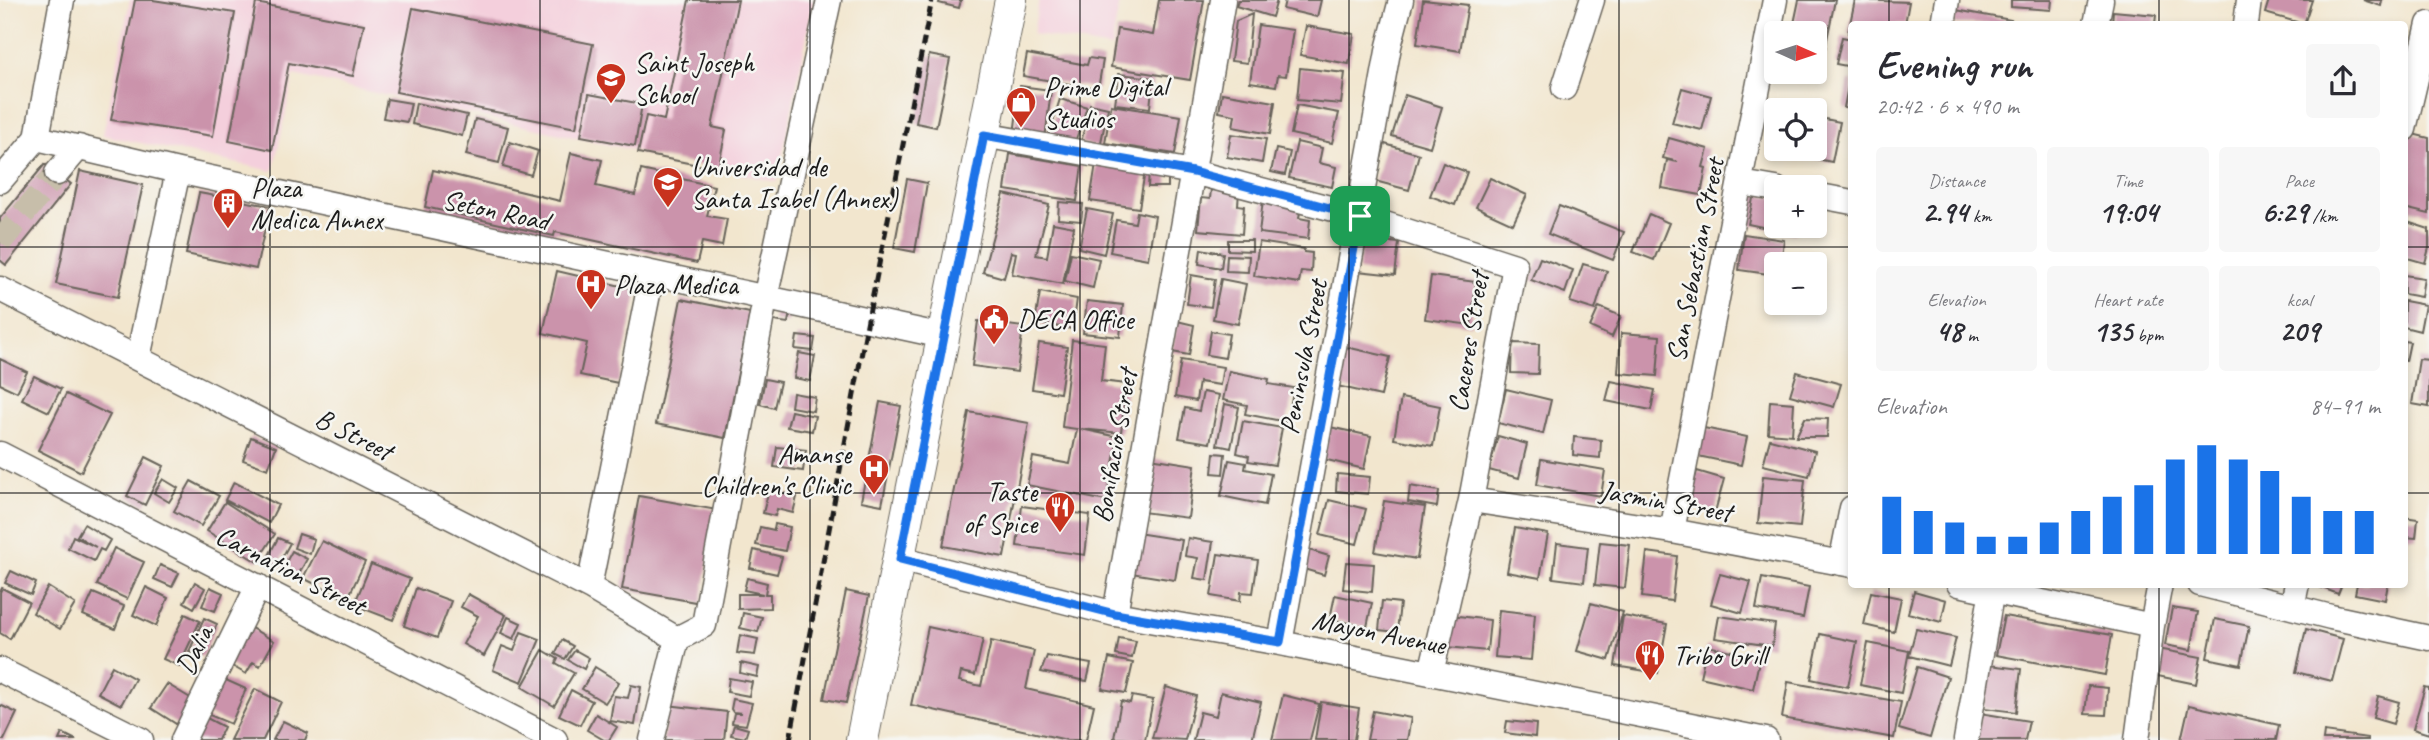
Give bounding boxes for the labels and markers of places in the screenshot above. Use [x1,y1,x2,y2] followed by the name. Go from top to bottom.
[634,45,755,112] place label: Saint Joseph School
[594,61,628,105] school or university icon: Saint Joseph School
[1044,69,1173,136] place label: Prime Digital Studios
[1004,85,1038,129] shop icon: Prime Digital Studios
[691,149,899,216] place label: Universidad de Santa Isabel (Annex)
[651,165,685,209] school or university icon: Universidad de Santa Isabel (Annex)
[251,170,385,237] place label: Plaza Medica Annex
[211,186,245,230] building icon: Plaza Medica Annex
[1330,186,1390,246] pin
[574,267,608,311] hospital icon: Plaza Medica
[614,267,740,302] place label: Plaza Medica
[977,302,1011,346] public building icon: DECA Office
[1017,302,1135,337] place label: DECA Office
[701,436,853,503] place label: Amanse Children's Clinic
[857,452,891,496] hospital icon: Amanse Children's Clinic
[963,474,1039,541] place label: Taste of Spice
[1043,490,1077,534] restaurant icon: Taste of Spice
[1633,638,1667,682] restaurant icon: Tribo Grill
[1673,638,1772,673] place label: Tribo Grill

